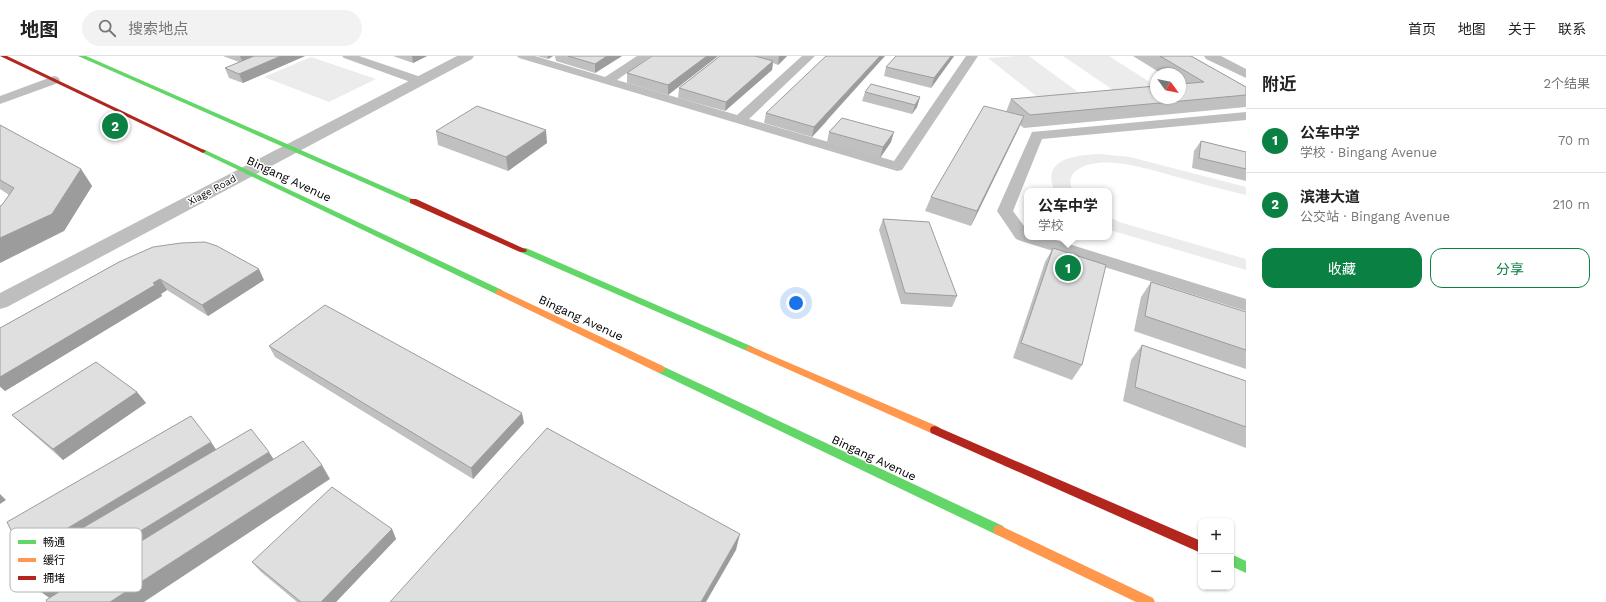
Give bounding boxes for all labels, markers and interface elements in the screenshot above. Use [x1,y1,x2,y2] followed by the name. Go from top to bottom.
[82,10,362,46] search box
[96,17,118,39] icon: search
[20,18,58,41] text: 地图
[128,20,188,38] text: 搜索地点
[1408,21,1436,37] text: 首页
[1458,21,1486,37] text: 地图
[1508,21,1536,37] text: 关于
[1558,21,1586,37] text: 联系
[1150,68,1186,104] north arrow
[1262,74,1296,94] text: 附近
[1543,76,1590,91] text: 2个结果
[102,111,128,141] pin: 2
[1300,124,1360,142] text: 公车中学
[1272,133,1278,148] text: 1
[1558,133,1590,148] text: 70 m
[1300,145,1437,160] text: 学校 · Bingang Avenue
[245,153,333,205] street label: Bingang Avenue
[186,173,238,207] street label: Xiage Road
[1024,188,1112,240] popup
[1300,188,1360,206] text: 滨港大道
[1038,197,1098,215] text: 公车中学
[1271,197,1279,212] text: 2
[1552,197,1590,212] text: 210 m
[1300,209,1450,224] text: 公交站 · Bingang Avenue
[1038,218,1064,233] text: 学校
[1262,248,1422,288] button: 收藏
[1430,248,1590,288] button: 分享
[1055,253,1081,283] pin: 1
[537,292,625,344] street label: Bingang Avenue
[786,293,806,313] your location
[830,432,918,484] street label: Bingang Avenue
[1198,518,1234,590] map controls
[1198,518,1234,554] button: +
[10,528,142,592] legend
[43,536,65,549] text: 畅通
[43,554,65,567] text: 缓行
[1198,554,1234,590] button: −
[43,572,65,585] text: 拥堵

